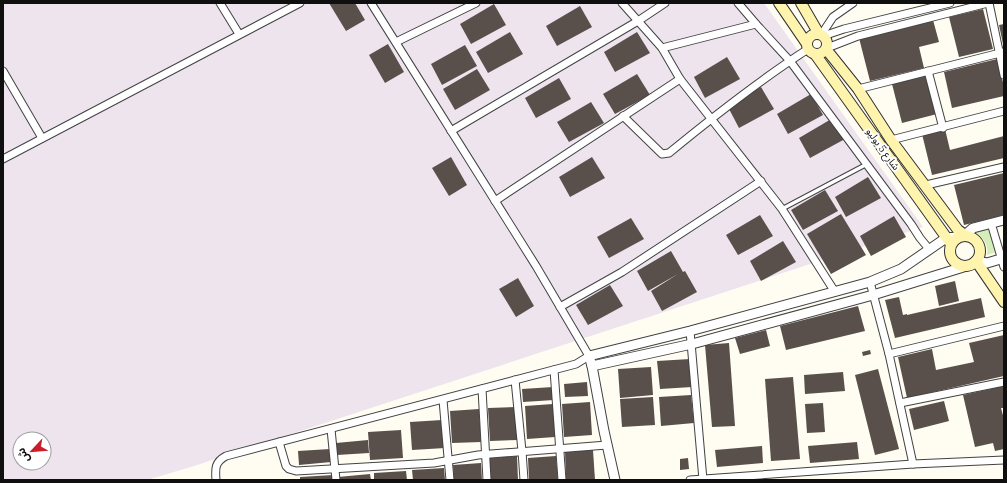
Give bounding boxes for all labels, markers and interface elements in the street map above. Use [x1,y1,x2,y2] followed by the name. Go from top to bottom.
[863,125,903,173] street label: شارع 5 يوليو
[12,431,52,471] north arrow
[13,446,33,465] text: ش

